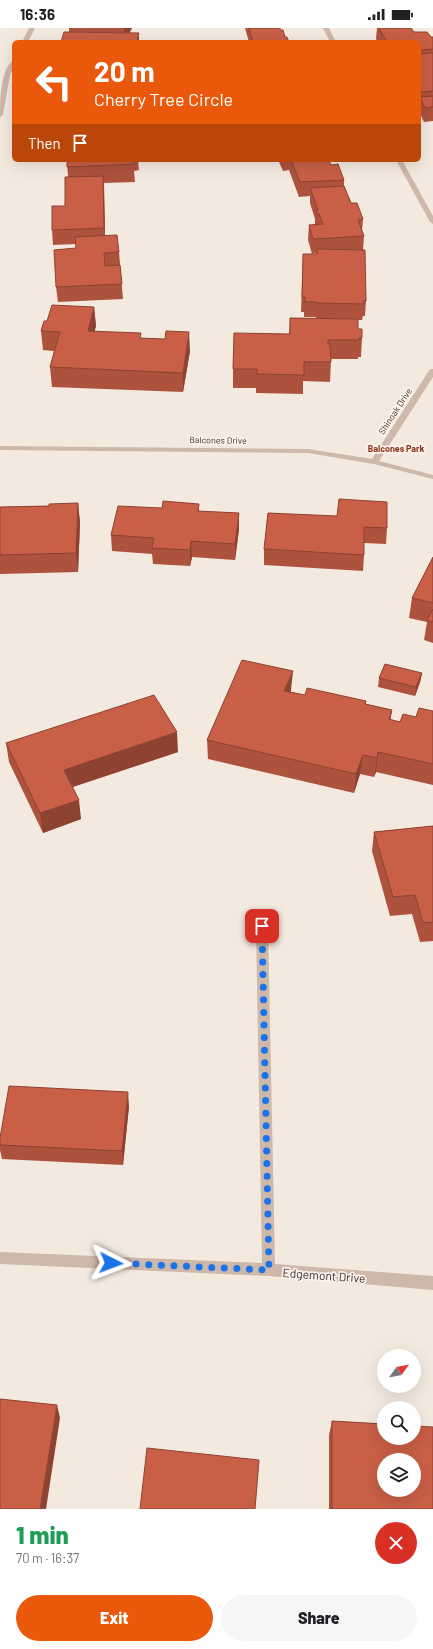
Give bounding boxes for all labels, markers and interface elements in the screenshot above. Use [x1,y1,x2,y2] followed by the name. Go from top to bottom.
[20,5,55,23] text: 16:36
[94,54,155,88] text: 20 m
[28,56,80,108] icon: left
[94,88,233,110] text: Cherry Tree Circle
[69,132,91,154] icon: arrive
[28,134,61,152] text: Then
[376,386,414,436] street label: Shinoak Drive
[189,434,247,446] street label: Balcones Drive
[368,443,425,454] district label: Balcones Park
[245,909,279,943] pin
[251,915,273,937] icon: arrive
[90,1242,132,1284] position arrow
[282,1265,366,1285] street label: Edgemont Drive
[377,1349,421,1393] north arrow
[377,1349,421,1497] map controls
[377,1401,421,1445] button: search
[377,1453,421,1497] button: layers
[16,1520,69,1549] text: 1 min
[375,1522,417,1564] button: close
[16,1550,79,1566] text: 70 m · 16:37
[16,1595,213,1641] button: Exit
[221,1595,417,1641] button: Share

